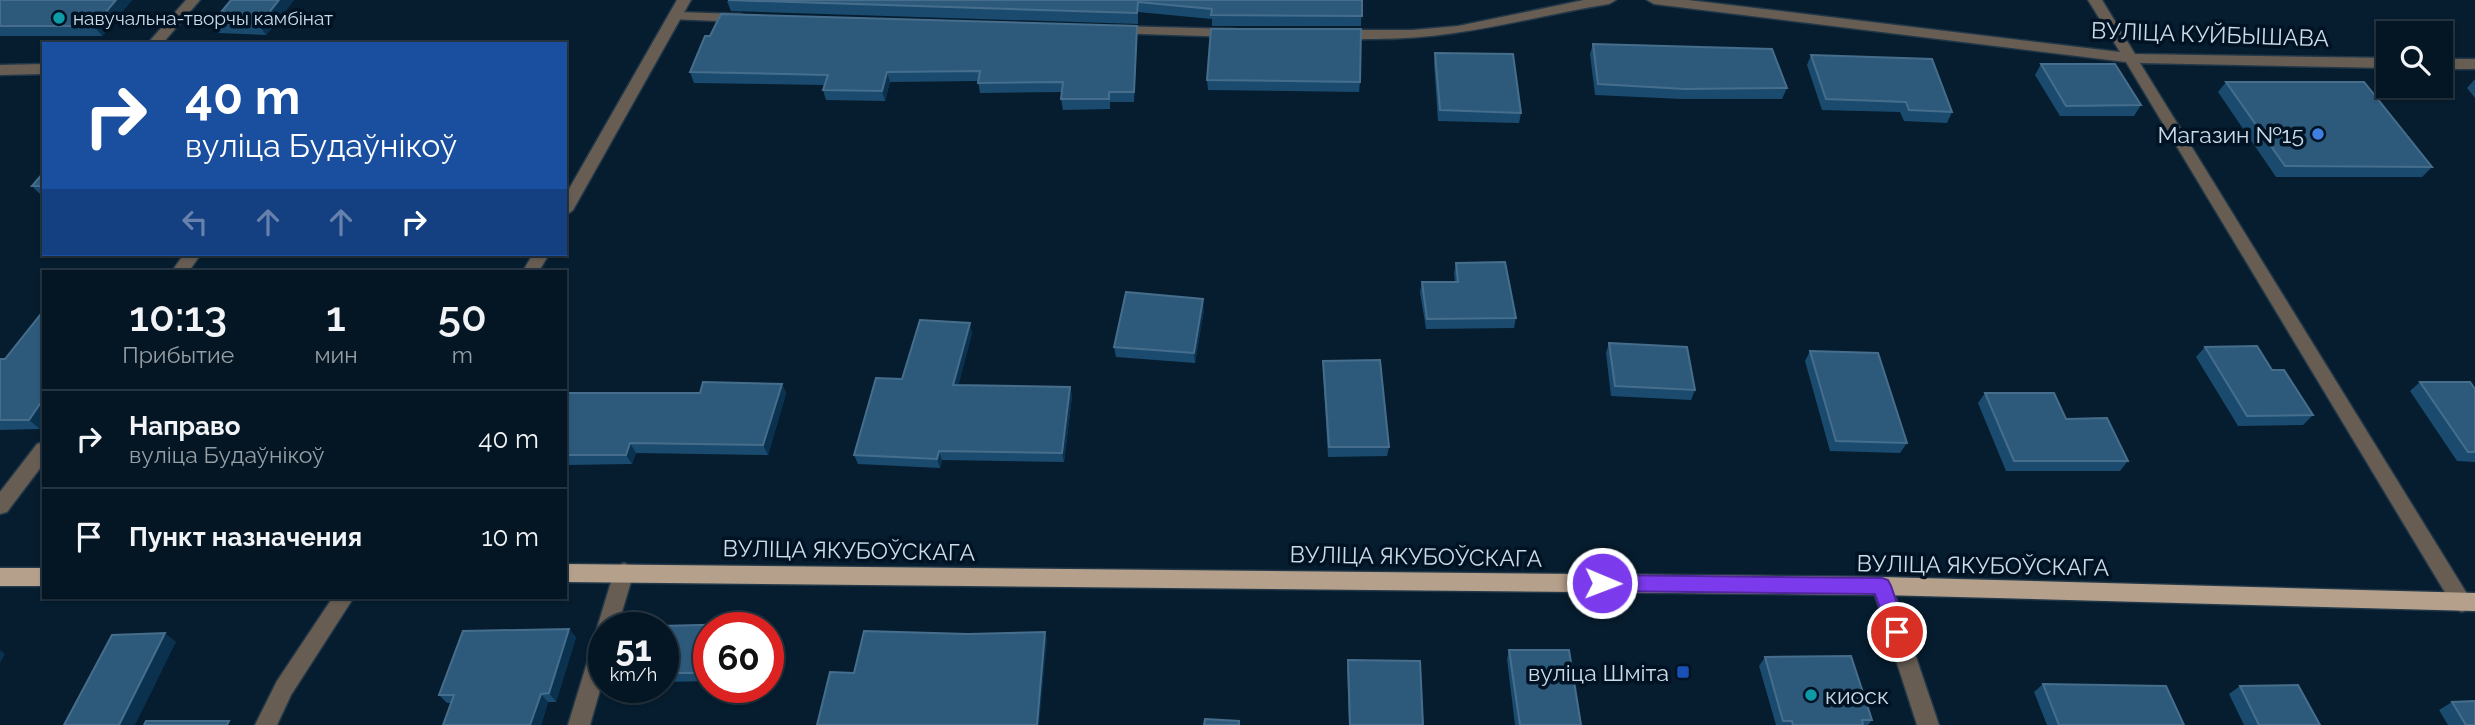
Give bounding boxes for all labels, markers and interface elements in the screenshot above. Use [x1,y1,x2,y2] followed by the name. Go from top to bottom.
[73,7,333,29] place label: навучальна-творчы камбінат
[51,10,67,26] marker: навучальна-творчы камбінат
[2090,16,2330,52] street label: ВУЛІЦА КУЙБЫШАВА
[2376,21,2453,98] map controls
[2376,21,2453,98] button: search
[185,68,300,125] text: 40 m
[70,70,161,161] icon: right
[2157,121,2304,148] place label: Магазин №15
[2310,126,2326,142] marker: Магазин №15
[185,127,457,164] text: вуліца Будаўнікоў
[176,203,214,241] icon: left
[249,203,287,241] icon: ahead
[322,203,360,241] icon: ahead
[395,203,433,241] icon: right
[129,292,227,341] text: 10:13
[326,292,346,341] text: 1
[438,292,487,341] text: 50
[122,341,234,368] text: Прибытие
[314,341,358,368] text: мин
[452,341,473,368] text: m
[129,411,240,441] text: Направо
[70,420,108,458] icon: right
[478,424,539,454] text: 40 m
[129,441,325,468] text: вуліца Будаўнікоў
[70,518,108,556] icon: arrive
[129,522,362,552] text: Пункт назначения
[481,522,539,552] text: 10 m
[722,534,976,566] street label: ВУЛІЦА ЯКУБОЎСКАГА
[1289,540,1543,572] street label: ВУЛІЦА ЯКУБОЎСКАГА
[1565,546,1639,620] position arrow
[1856,549,2110,581] street label: ВУЛІЦА ЯКУБОЎСКАГА
[1867,602,1927,662] pin
[693,612,784,703] speed limit sign: 60
[1878,613,1916,651] icon: arrive
[615,628,652,669] text: 51
[1528,659,1669,686] place label: вуліца Шміта
[610,664,657,685] text: km/h
[1675,664,1691,680] marker: вуліца Шміта
[1825,682,1889,709] place label: киоск
[1803,687,1819,703] marker: киоск

